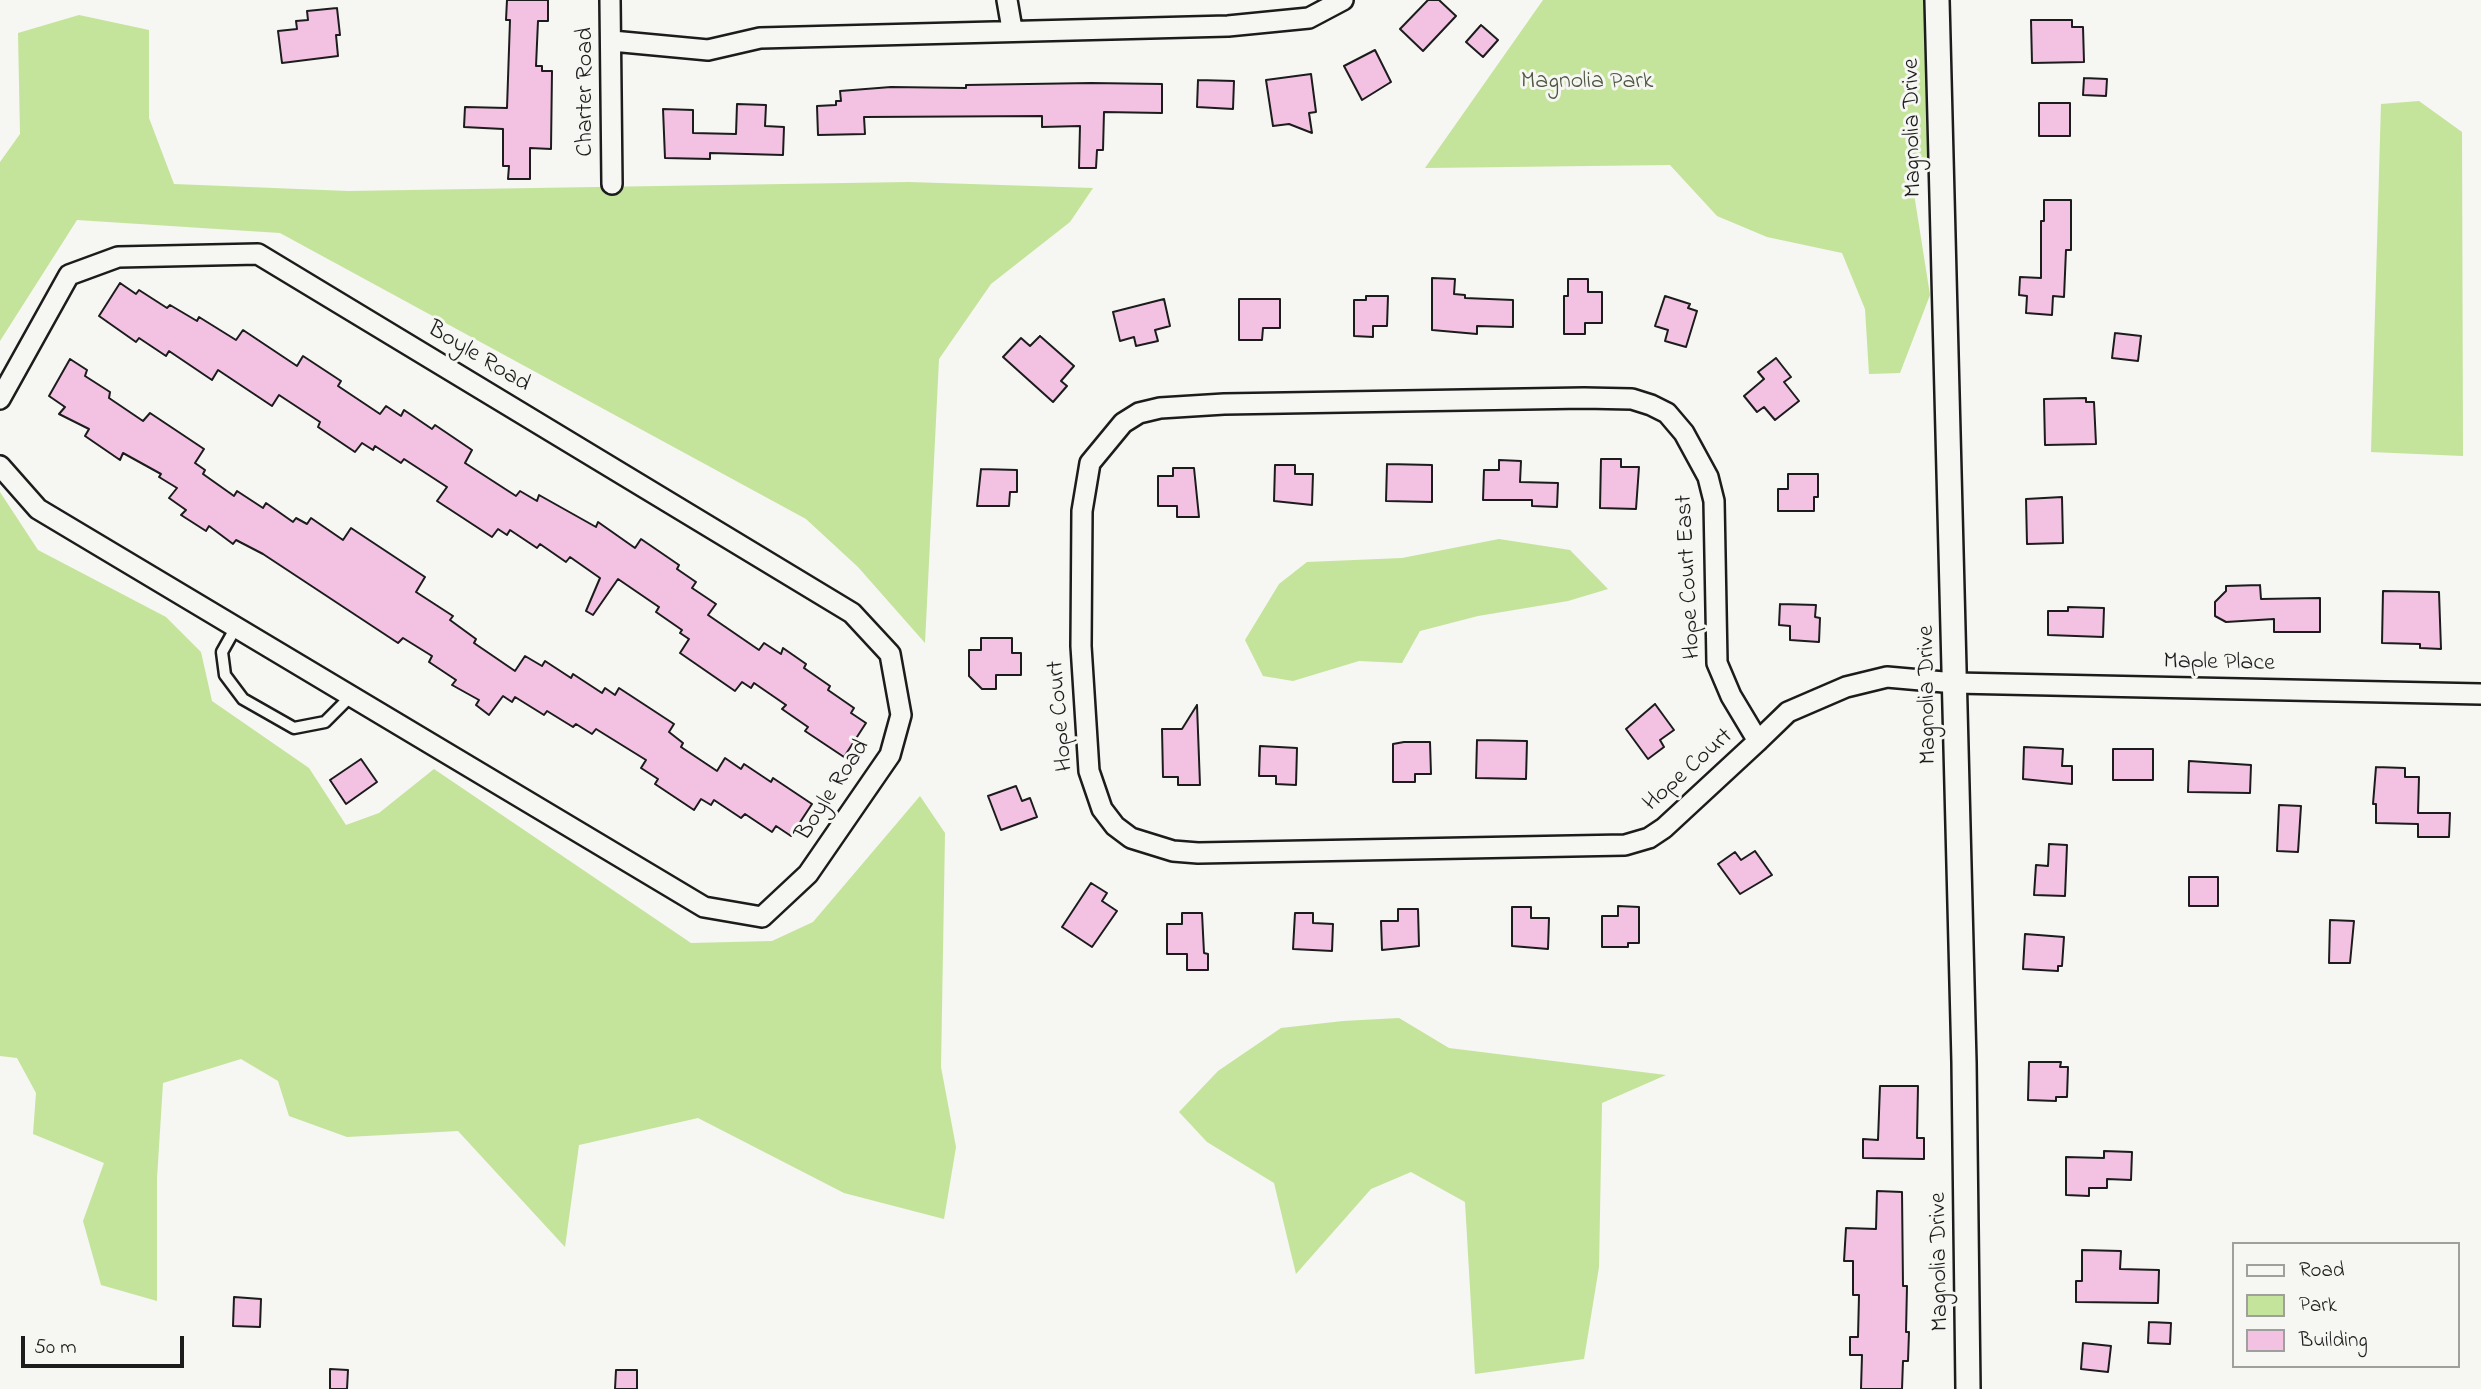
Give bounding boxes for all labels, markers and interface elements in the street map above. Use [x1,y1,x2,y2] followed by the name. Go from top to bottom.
[573,27,601,157] street label: Charter Road
[1898,58,1930,198] street label: Magnolia Drive
[1521,69,1653,97] park label: Magnolia Park
[421,316,535,400] street label: Boyle Road
[1671,494,1709,660] street label: Hope Court East
[1913,625,1945,765] street label: Magnolia Drive
[2163,649,2275,679] street label: Maple Place
[1043,659,1081,773] street label: Hope Court
[1638,723,1740,819] street label: Hope Court
[791,735,877,847] street label: Boyle Road
[1925,1192,1957,1332] street label: Magnolia Drive
[2232,1242,2460,1368] legend
[2299,1256,2345,1286] text: Road
[2299,1291,2337,1321] text: Park
[24,1322,187,1366] scale bar
[2299,1326,2368,1356] text: Building
[34,1333,77,1363] text: 50 m

